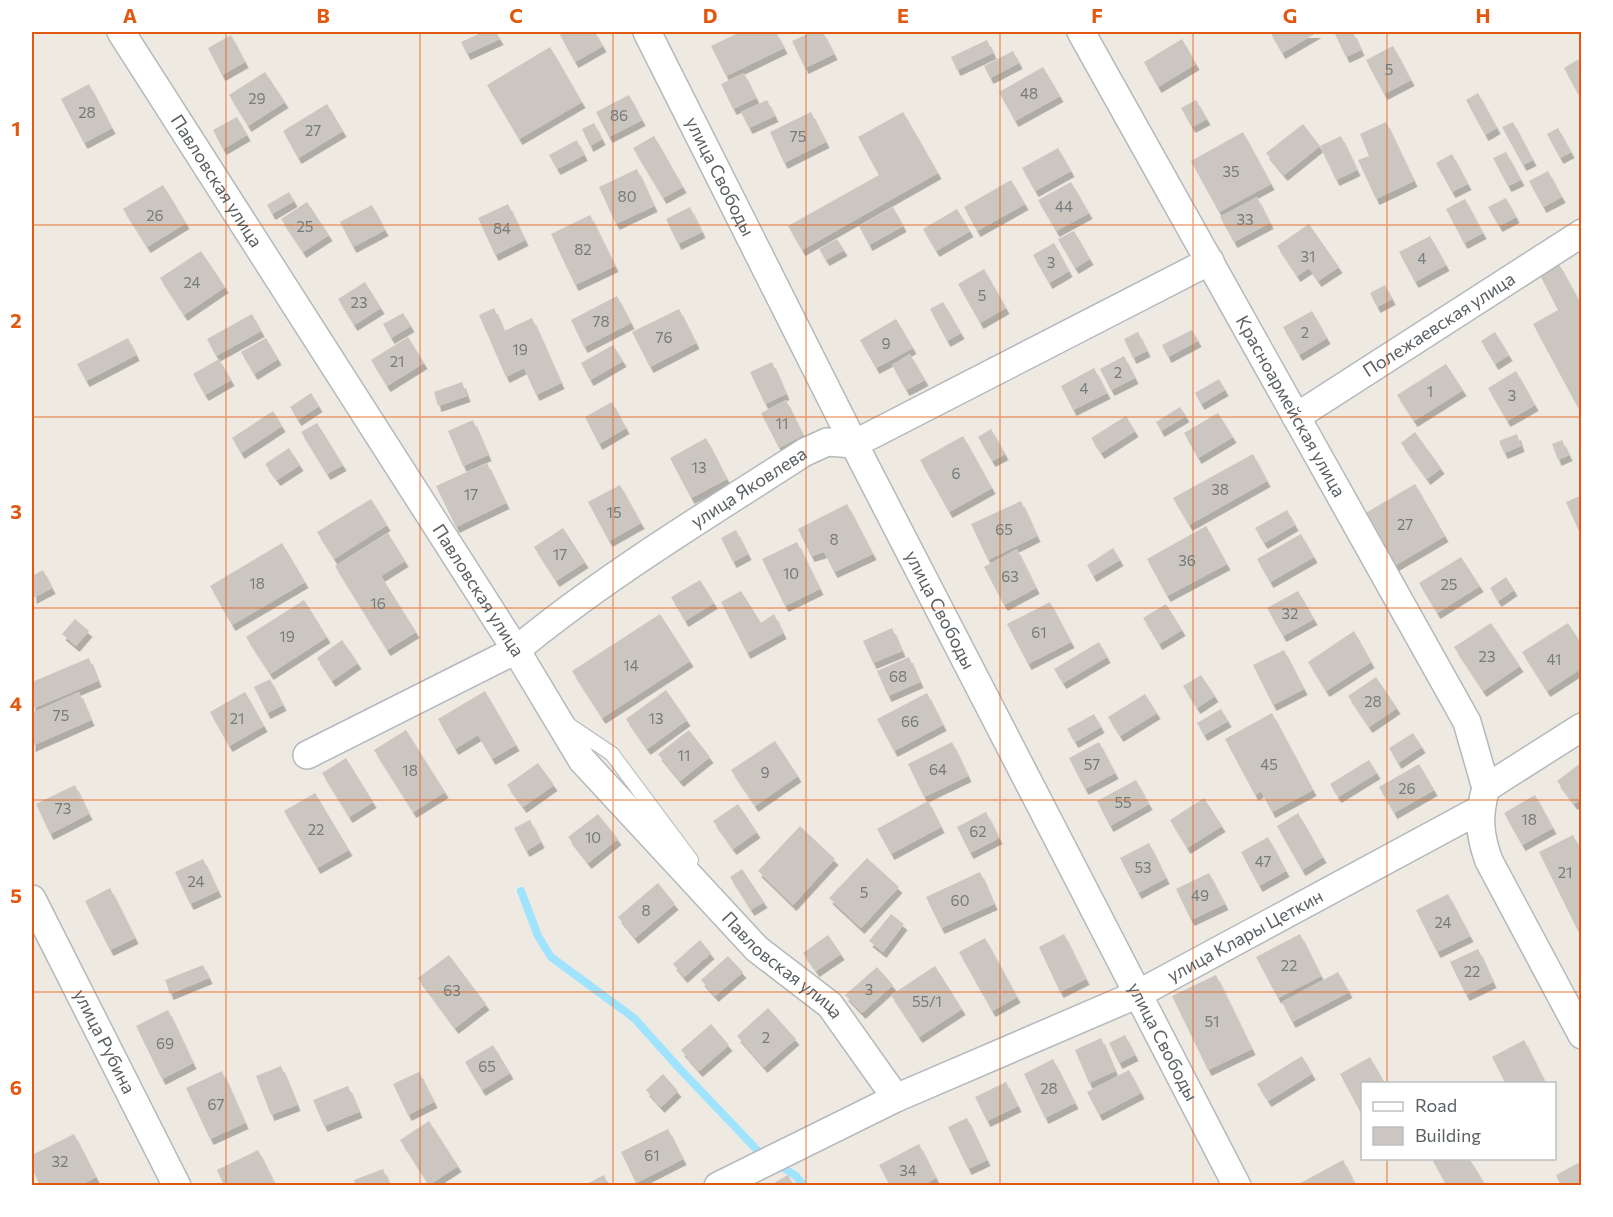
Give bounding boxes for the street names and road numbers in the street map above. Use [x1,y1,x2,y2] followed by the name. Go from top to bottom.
[167,110,268,251] street label: Павловская улица
[681,113,760,240] street label: улица Свободы
[1358,267,1519,381] street label: Полежаевская улица
[1232,311,1351,501] street label: Красноармейская улица
[686,442,811,532] street label: улица Яковлева
[428,520,529,660] street label: Павловская улица
[901,547,980,673] street label: улица Свободы
[1163,884,1327,986] street label: улица Клары Цеткин
[718,906,848,1022] street label: Павловская улица
[1124,978,1203,1105] street label: улица Свободы
[69,985,141,1097] street label: улица Рубина

